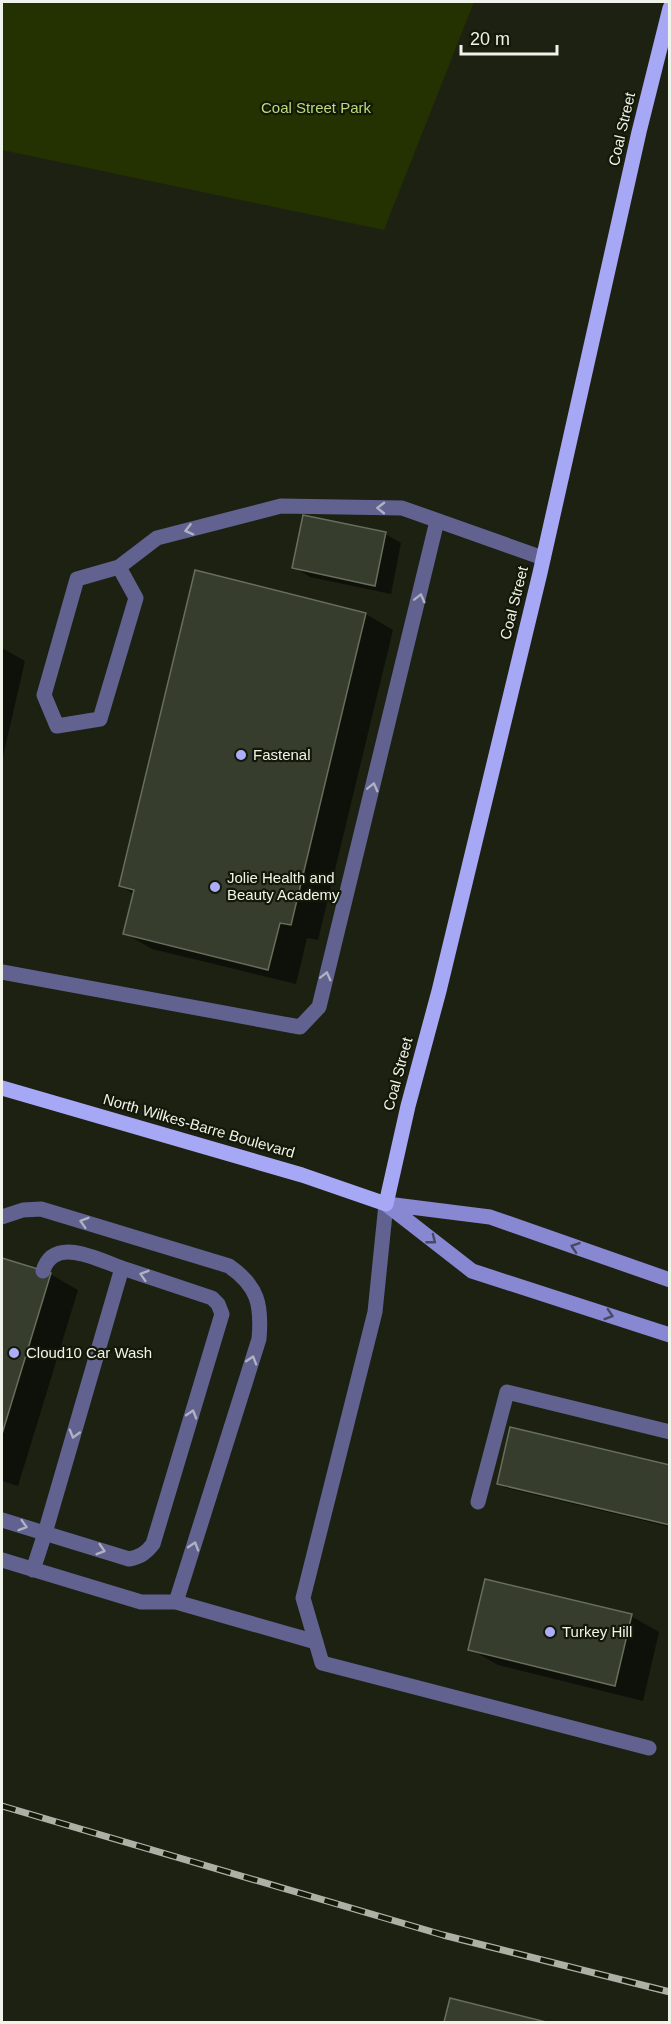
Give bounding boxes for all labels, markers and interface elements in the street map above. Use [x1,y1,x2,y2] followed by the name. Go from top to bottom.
[461,18,557,56] scale bar
[470,29,510,49] text: 20 m
[605,90,638,167] street label: Coal Street
[261,99,372,116] park label: Coal Street Park
[377,502,386,514] one-way arrow
[184,522,194,535] one-way arrow
[496,564,531,641] street label: Coal Street
[412,593,425,603] one-way arrow
[253,746,311,763] place label: Fastenal
[234,748,248,762] marker: Fastenal
[366,782,379,792] one-way arrow
[227,869,340,903] place label: Jolie Health and Beauty Academy
[208,880,222,894] marker: Jolie Health and Beauty Academy
[319,972,332,982] one-way arrow
[380,1035,416,1112] street label: Coal Street
[101,1090,297,1161] street label: North Wilkes-Barre Boulevard
[79,1217,90,1229] one-way arrow
[425,1232,436,1243] one-way arrow
[570,1241,581,1254] one-way arrow
[139,1270,150,1282] one-way arrow
[603,1308,614,1321] one-way arrow
[26,1344,152,1361] place label: Cloud10 Car Wash
[7,1346,21,1360] marker: Cloud10 Car Wash
[245,1355,257,1366] one-way arrow
[185,1409,197,1420] one-way arrow
[69,1428,81,1439] one-way arrow
[17,1519,28,1531] one-way arrow
[187,1541,199,1552] one-way arrow
[95,1543,106,1555] one-way arrow
[562,1623,632,1640] place label: Turkey Hill
[543,1625,557,1639] marker: Turkey Hill

